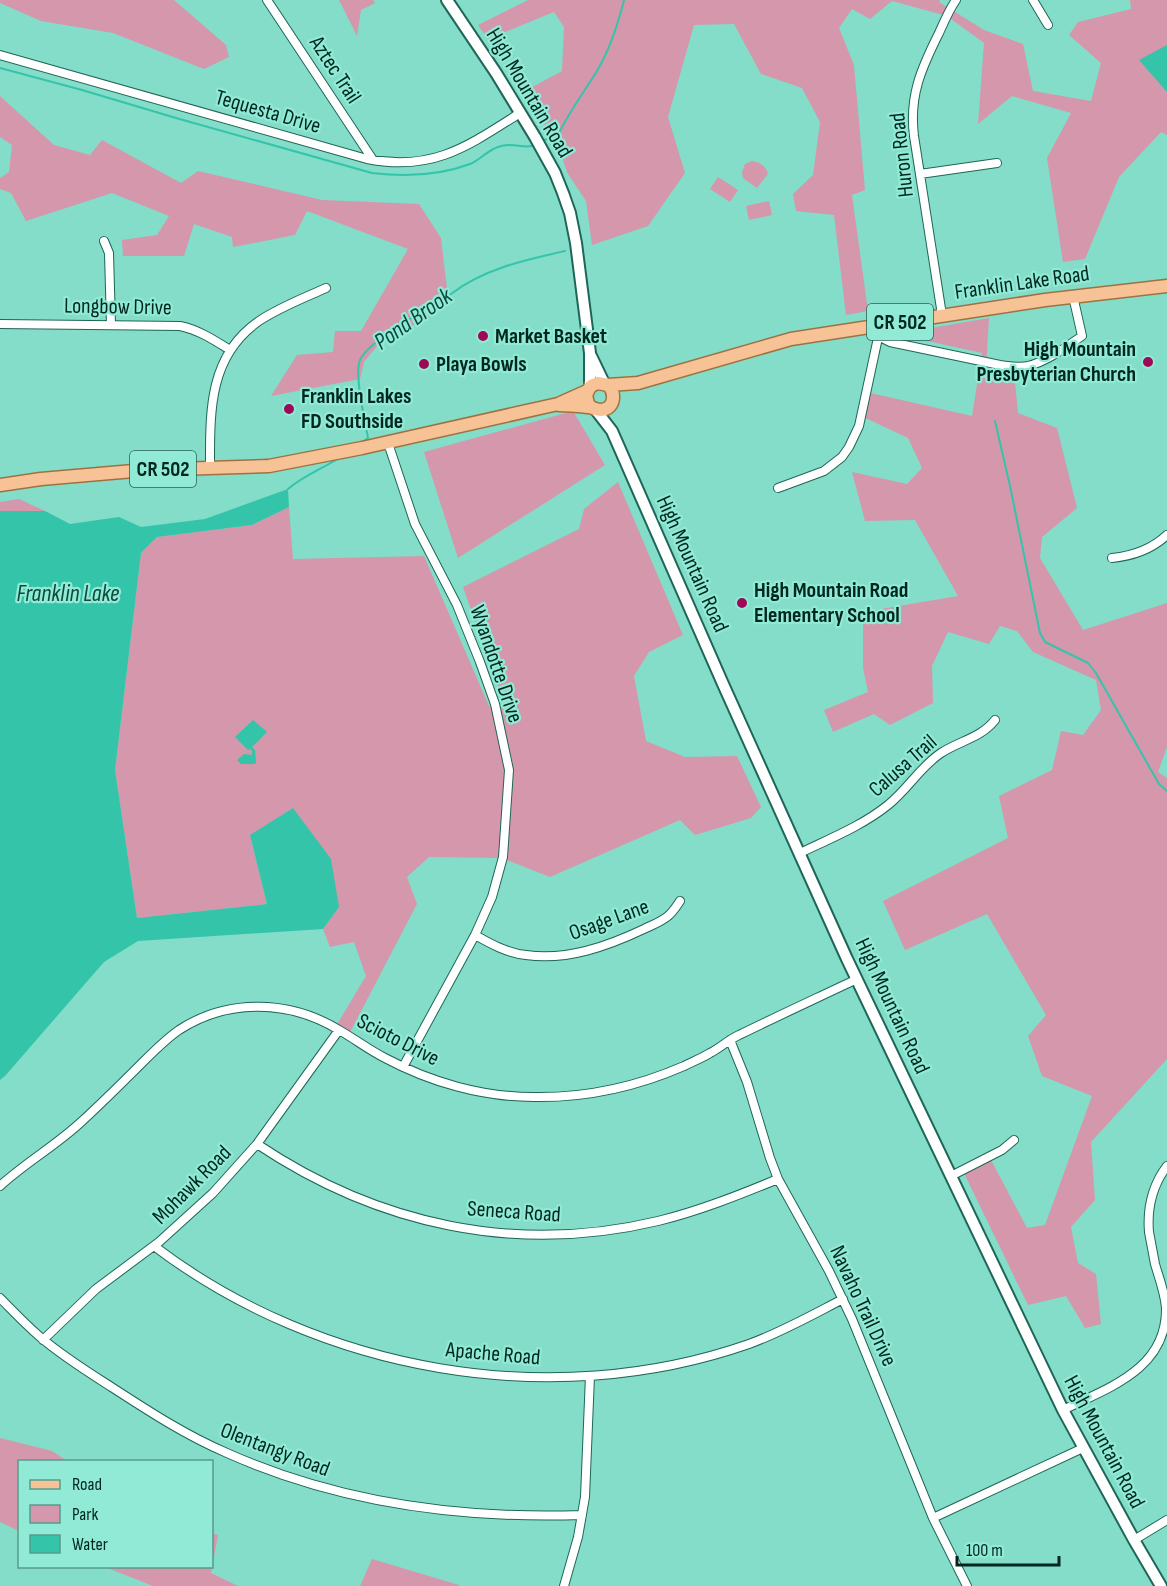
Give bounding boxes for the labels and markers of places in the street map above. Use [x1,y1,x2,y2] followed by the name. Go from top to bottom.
[495,323,607,350] place label: Market Basket
[476,329,490,343] marker: Market Basket
[977,336,1136,388] place label: High Mountain Presbyterian Church
[436,351,527,378] place label: Playa Bowls
[1141,355,1155,369] marker: High Mountain Presbyterian Church
[417,357,431,371] marker: Playa Bowls
[301,383,411,435] place label: Franklin Lakes FD Southside
[282,402,296,416] marker: Franklin Lakes FD Southside
[754,577,908,629] place label: High Mountain Road Elementary School
[735,596,749,610] marker: High Mountain Road Elementary School

